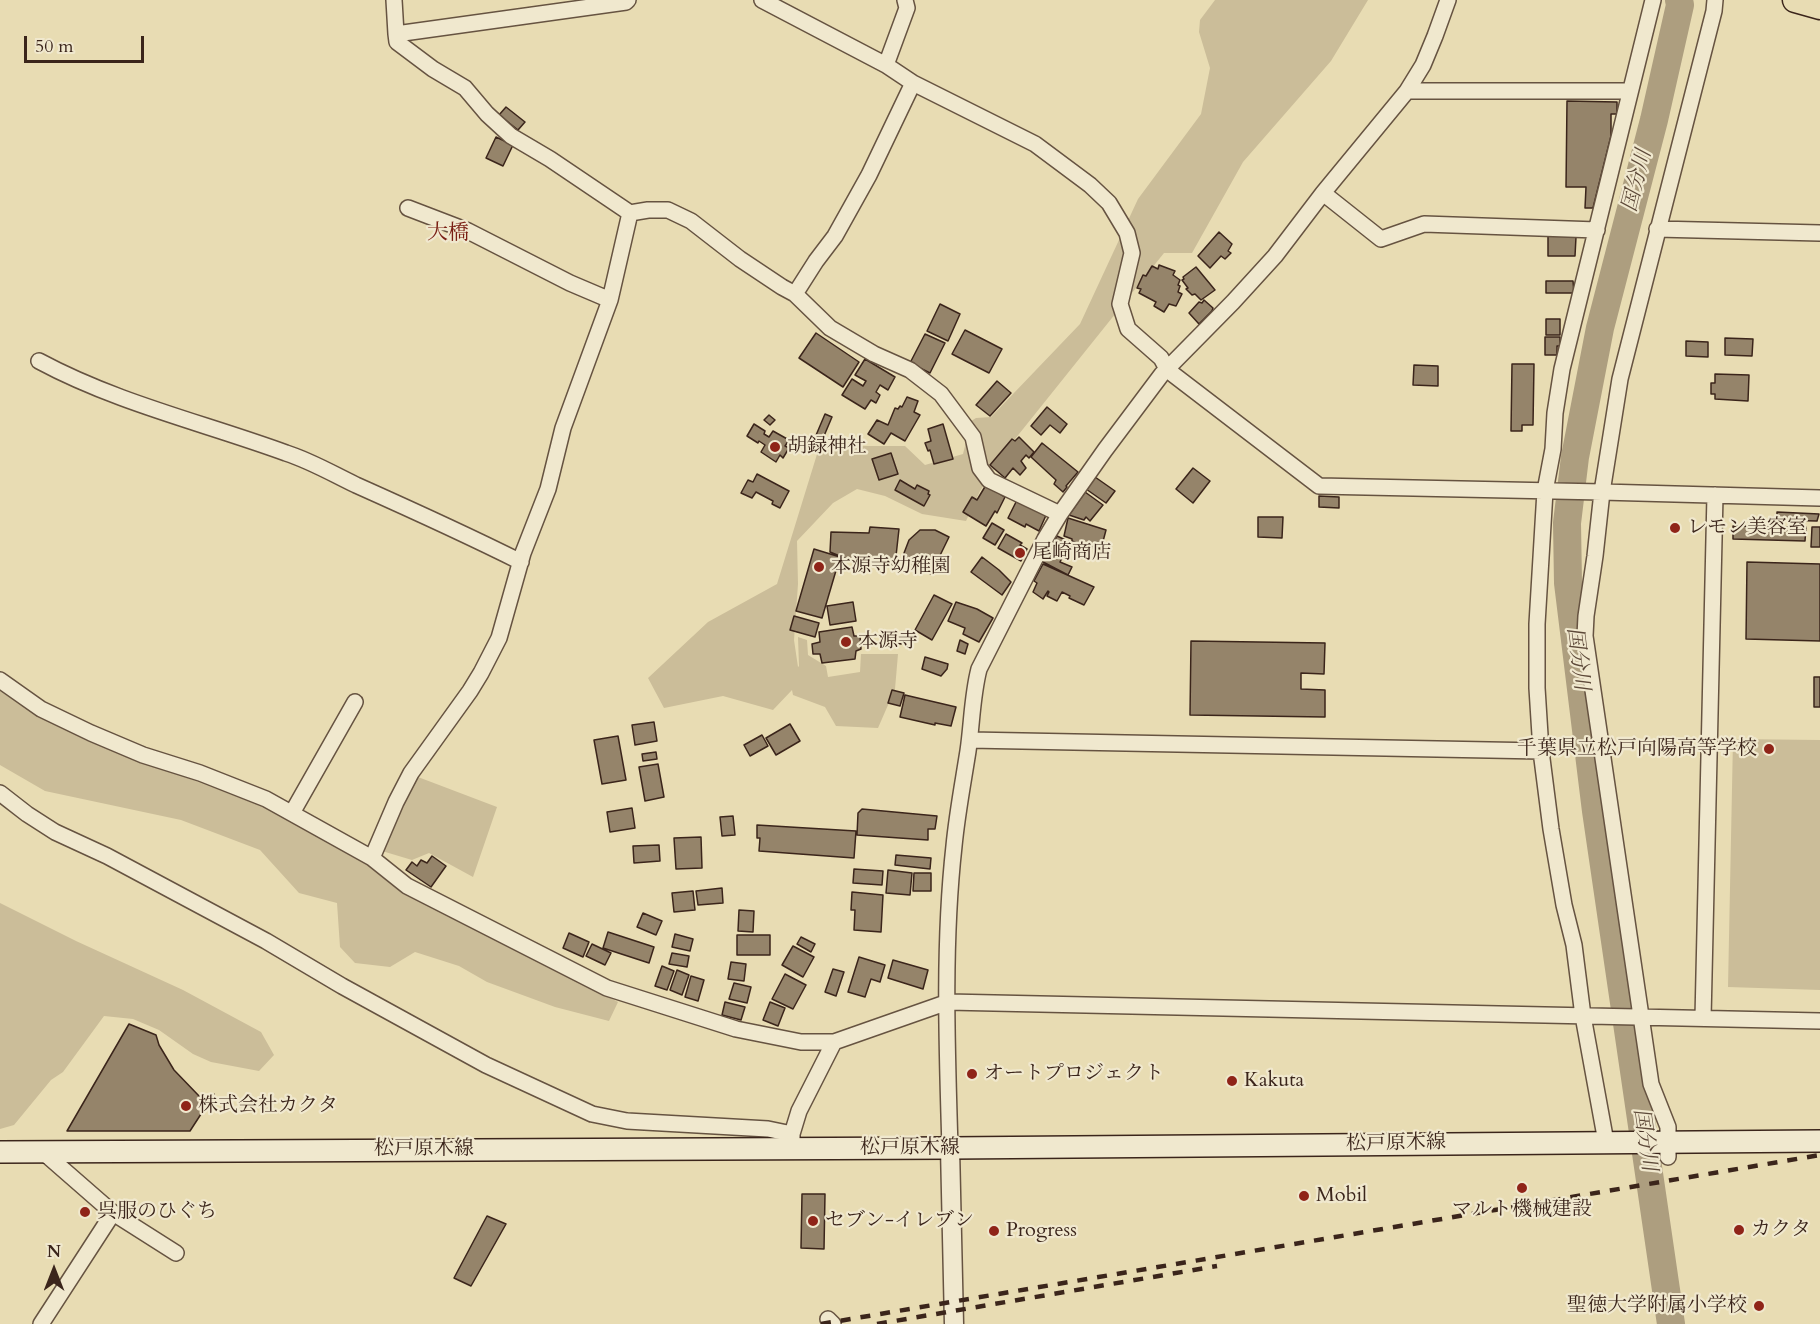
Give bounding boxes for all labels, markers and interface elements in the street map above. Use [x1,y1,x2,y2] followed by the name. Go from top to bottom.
[27,24,147,62] scale bar
[35,34,74,59] text: 50 m
[1618,147,1658,215] water label: 国分川
[427,221,469,247] district label: 大橋
[787,435,867,459] place label: 胡録神社
[768,440,782,454] marker: 胡録神社
[1687,516,1807,540] place label: レモン美容室
[1668,521,1682,535] marker: レモン美容室
[1032,541,1112,565] place label: 尾崎商店
[1013,546,1027,560] marker: 尾崎商店
[831,555,951,579] place label: 本源寺幼稚園
[812,560,826,574] marker: 本源寺幼稚園
[1561,626,1593,692] water label: 国分川
[858,630,918,654] place label: 本源寺
[839,635,853,649] marker: 本源寺
[1517,737,1757,761] place label: 千葉県立松戸向陽高等学校
[1762,742,1776,756] marker: 千葉県立松戸向陽高等学校
[984,1062,1164,1086] place label: オートプロジェクト
[965,1067,979,1081] marker: オートプロジェクト
[1244,1069,1304,1093] place label: Kakuta
[1225,1074,1239,1088] marker: Kakuta
[198,1094,338,1118] place label: 株式会社カクタ
[179,1099,193,1113] marker: 株式会社カクタ
[1627,1107,1661,1173] water label: 国分川
[1346,1131,1446,1157] street label: 松戸原木線
[860,1136,960,1160] street label: 松戸原木線
[374,1137,474,1161] street label: 松戸原木線
[1515,1181,1529,1195] marker: マルト機械建設
[1316,1184,1367,1208] place label: Mobil
[1297,1189,1311,1203] marker: Mobil
[1452,1198,1592,1222] place label: マルト機械建設
[97,1200,217,1224] place label: 呉服のひぐち
[78,1205,92,1219] marker: 呉服のひぐち
[825,1209,974,1233] place label: セブン-イレブン
[806,1214,820,1228] marker: セブン-イレブン
[1751,1218,1811,1242] place label: カクタ
[1006,1219,1077,1243] place label: Progress
[1732,1223,1746,1237] marker: カクタ
[987,1224,1001,1238] marker: Progress
[24,1240,84,1300] north arrow
[47,1241,61,1263] text: N
[1567,1294,1747,1318] place label: 聖徳大学附属小学校
[1752,1299,1766,1313] marker: 聖徳大学附属小学校

